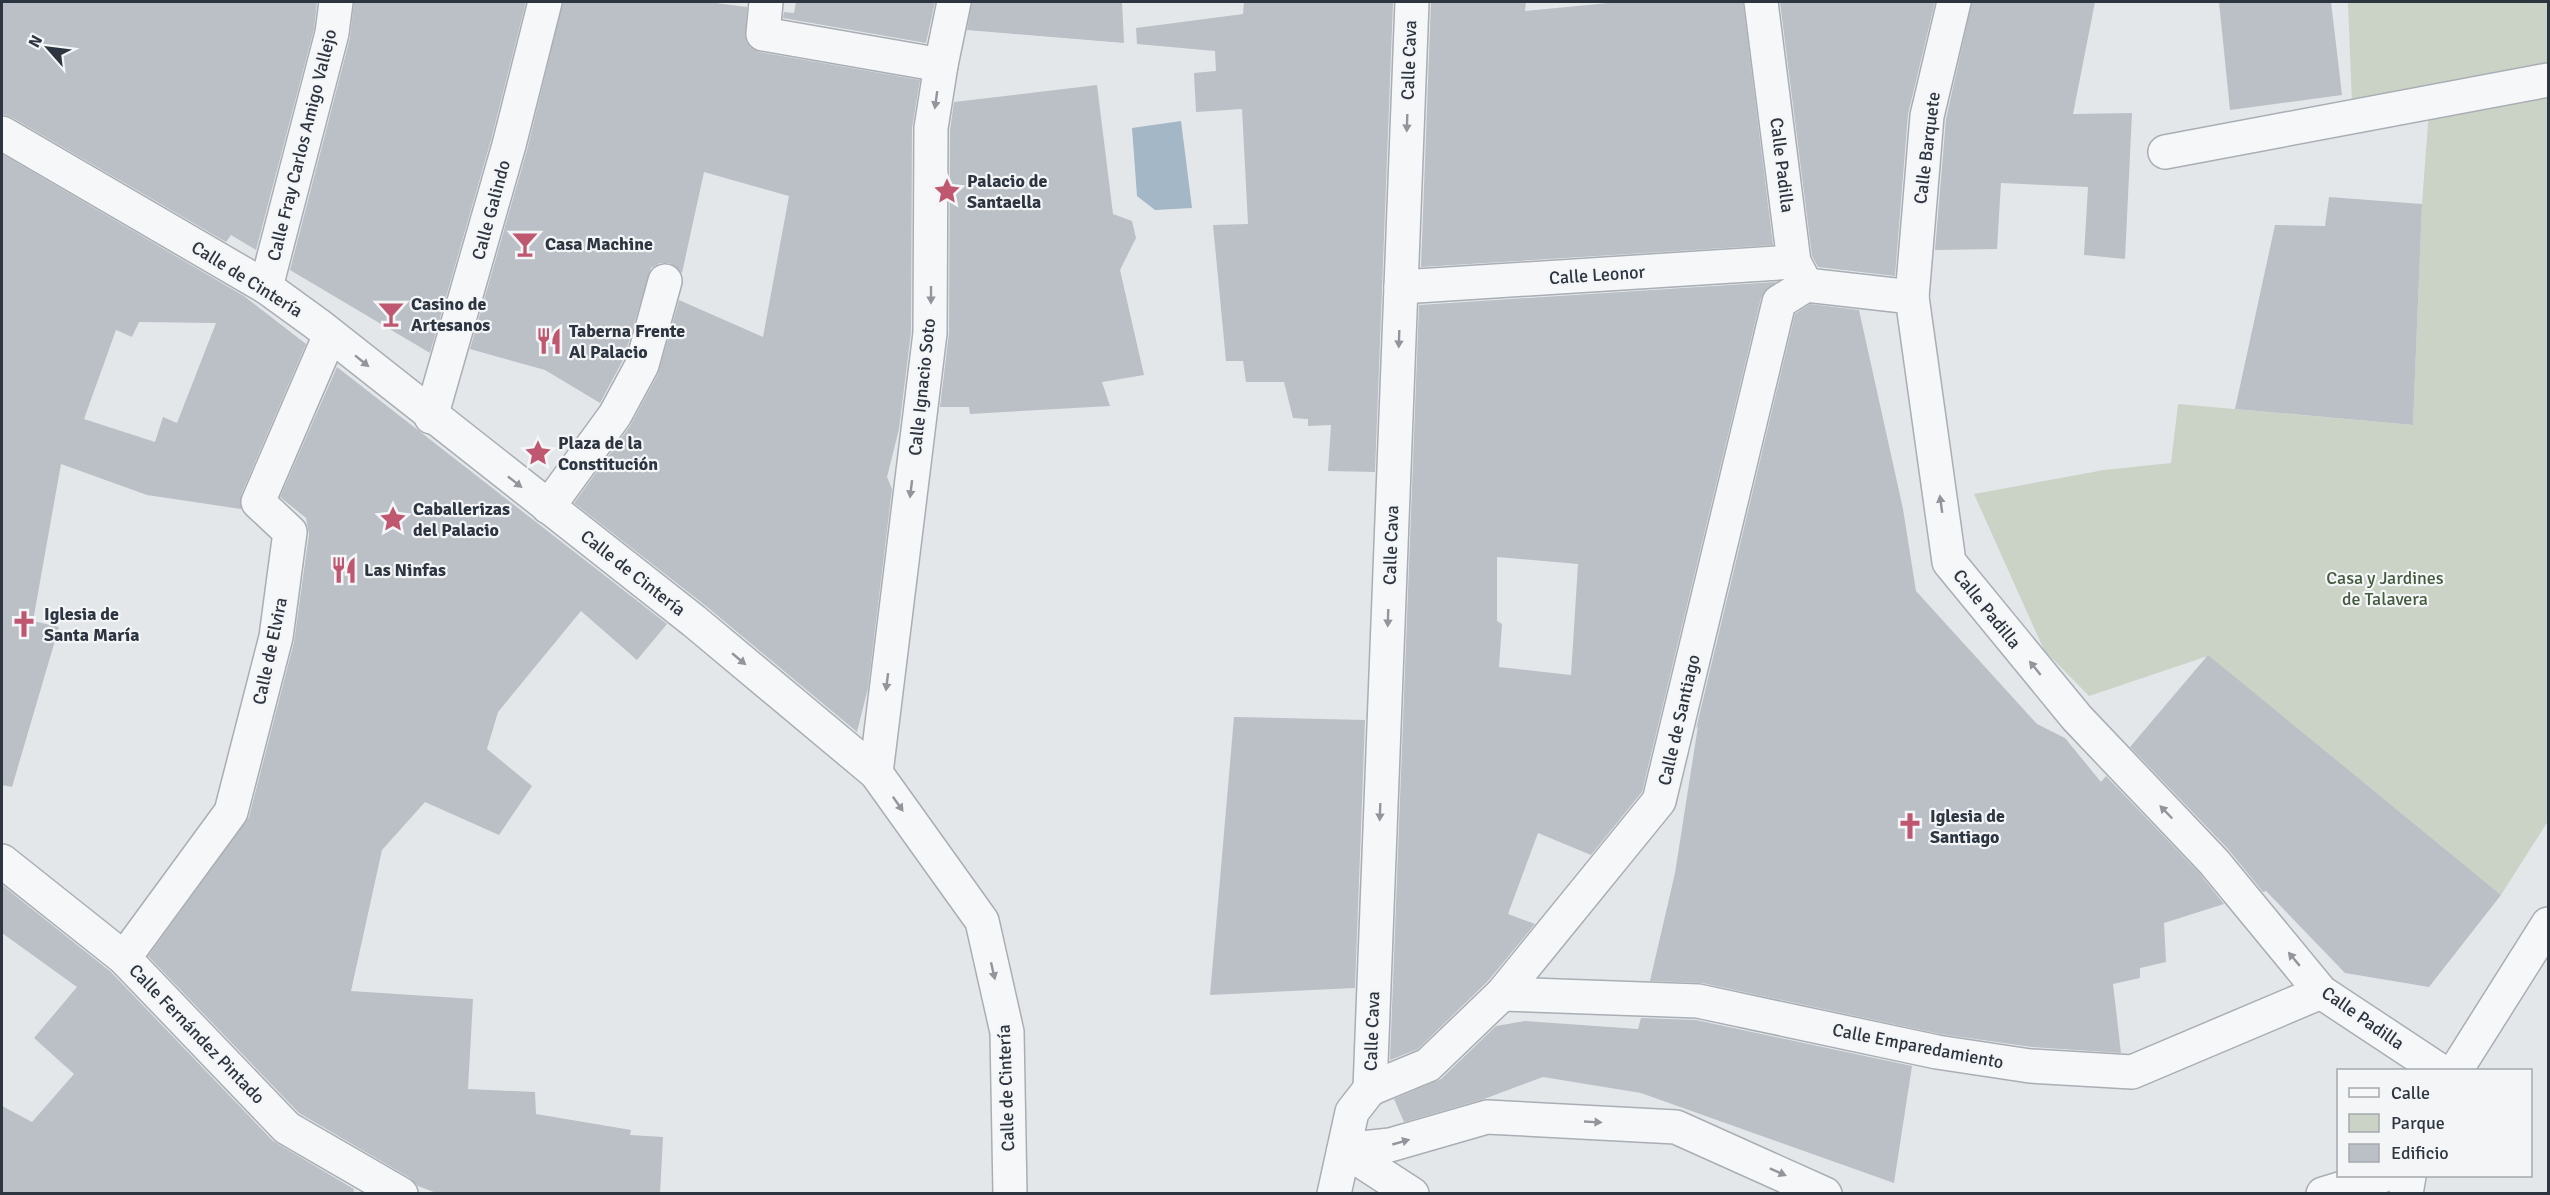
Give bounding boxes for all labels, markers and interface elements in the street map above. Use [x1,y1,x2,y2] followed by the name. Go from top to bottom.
[18,18,78,78] north arrow
[1397,20,1421,100] street label: Calle Cava
[263,27,341,263] street label: Calle Fray Carlos Amigo Vallejo
[24,32,47,51] text: N
[931,91,940,110] one-way arrow
[1909,91,1945,205] street label: Calle Barquete
[1402,113,1412,132] one-way arrow
[1765,116,1799,214] street label: Calle Padilla
[467,158,515,262] street label: Calle Galindo
[967,170,1047,213] place label: Palacio de Santaella
[932,176,962,206] place icon: Palacio de Santaella
[510,229,540,259] bar icon: Casa Machine
[545,233,653,255] place label: Casa Machine
[187,236,307,322] street label: Calle de Cintería
[1548,261,1646,289] street label: Calle Leonor
[926,285,935,304] one-way arrow
[411,293,490,336] place label: Casino de Artesanos
[376,299,406,329] bar icon: Casino de Artesanos
[904,317,940,457] street label: Calle Ignacio Soto
[569,320,685,363] place label: Taberna Frente Al Palacio
[534,326,564,356] restaurant icon: Taberna Frente Al Palacio
[1394,329,1403,348] one-way arrow
[354,354,370,367] one-way arrow
[558,432,658,475] place label: Plaza de la Constitución
[523,438,553,468] place icon: Plaza de la Constitución
[508,475,523,487] one-way arrow
[906,479,916,498] one-way arrow
[1936,494,1945,513] one-way arrow
[413,498,510,541] place label: Caballerizas del Palacio
[378,504,408,534] place icon: Caballerizas del Palacio
[1379,505,1403,585] street label: Calle Cava
[576,525,690,621] street label: Calle de Cintería
[329,555,359,585] restaurant icon: Las Ninfas
[364,559,446,581] place label: Las Ninfas
[1948,565,2026,653] street label: Calle Padilla
[2326,567,2444,610] park label: Casa y Jardines de Talavera
[248,595,292,707] street label: Calle de Elvira
[44,603,139,646] place label: Iglesia de Santa María
[1383,608,1393,627] one-way arrow
[9,609,39,639] church icon: Iglesia de Santa María
[731,652,747,665] one-way arrow
[1653,652,1705,788] street label: Calle de Santiago
[2029,660,2042,676] one-way arrow
[883,673,892,692] one-way arrow
[892,795,904,811] one-way arrow
[1376,803,1385,822] one-way arrow
[1930,805,2005,848] place label: Iglesia de Santiago
[2159,805,2173,820] one-way arrow
[1895,811,1925,841] church icon: Iglesia de Santiago
[2287,951,2300,967] one-way arrow
[124,959,270,1109] street label: Calle Fernández Pintado
[989,961,998,980] one-way arrow
[2317,982,2409,1054] street label: Calle Padilla
[1360,991,1384,1071] street label: Calle Cava
[1831,1019,2005,1073] street label: Calle Emparedamiento
[993,1024,1019,1152] street label: Calle de Cintería
[2337,1069,2532,1177] legend
[2391,1082,2430,1104] text: Calle
[2391,1112,2445,1134] text: Parque
[1583,1118,1602,1127] one-way arrow
[1393,1137,1411,1146] one-way arrow
[2391,1142,2449,1164] text: Edificio
[1769,1168,1786,1177] one-way arrow

